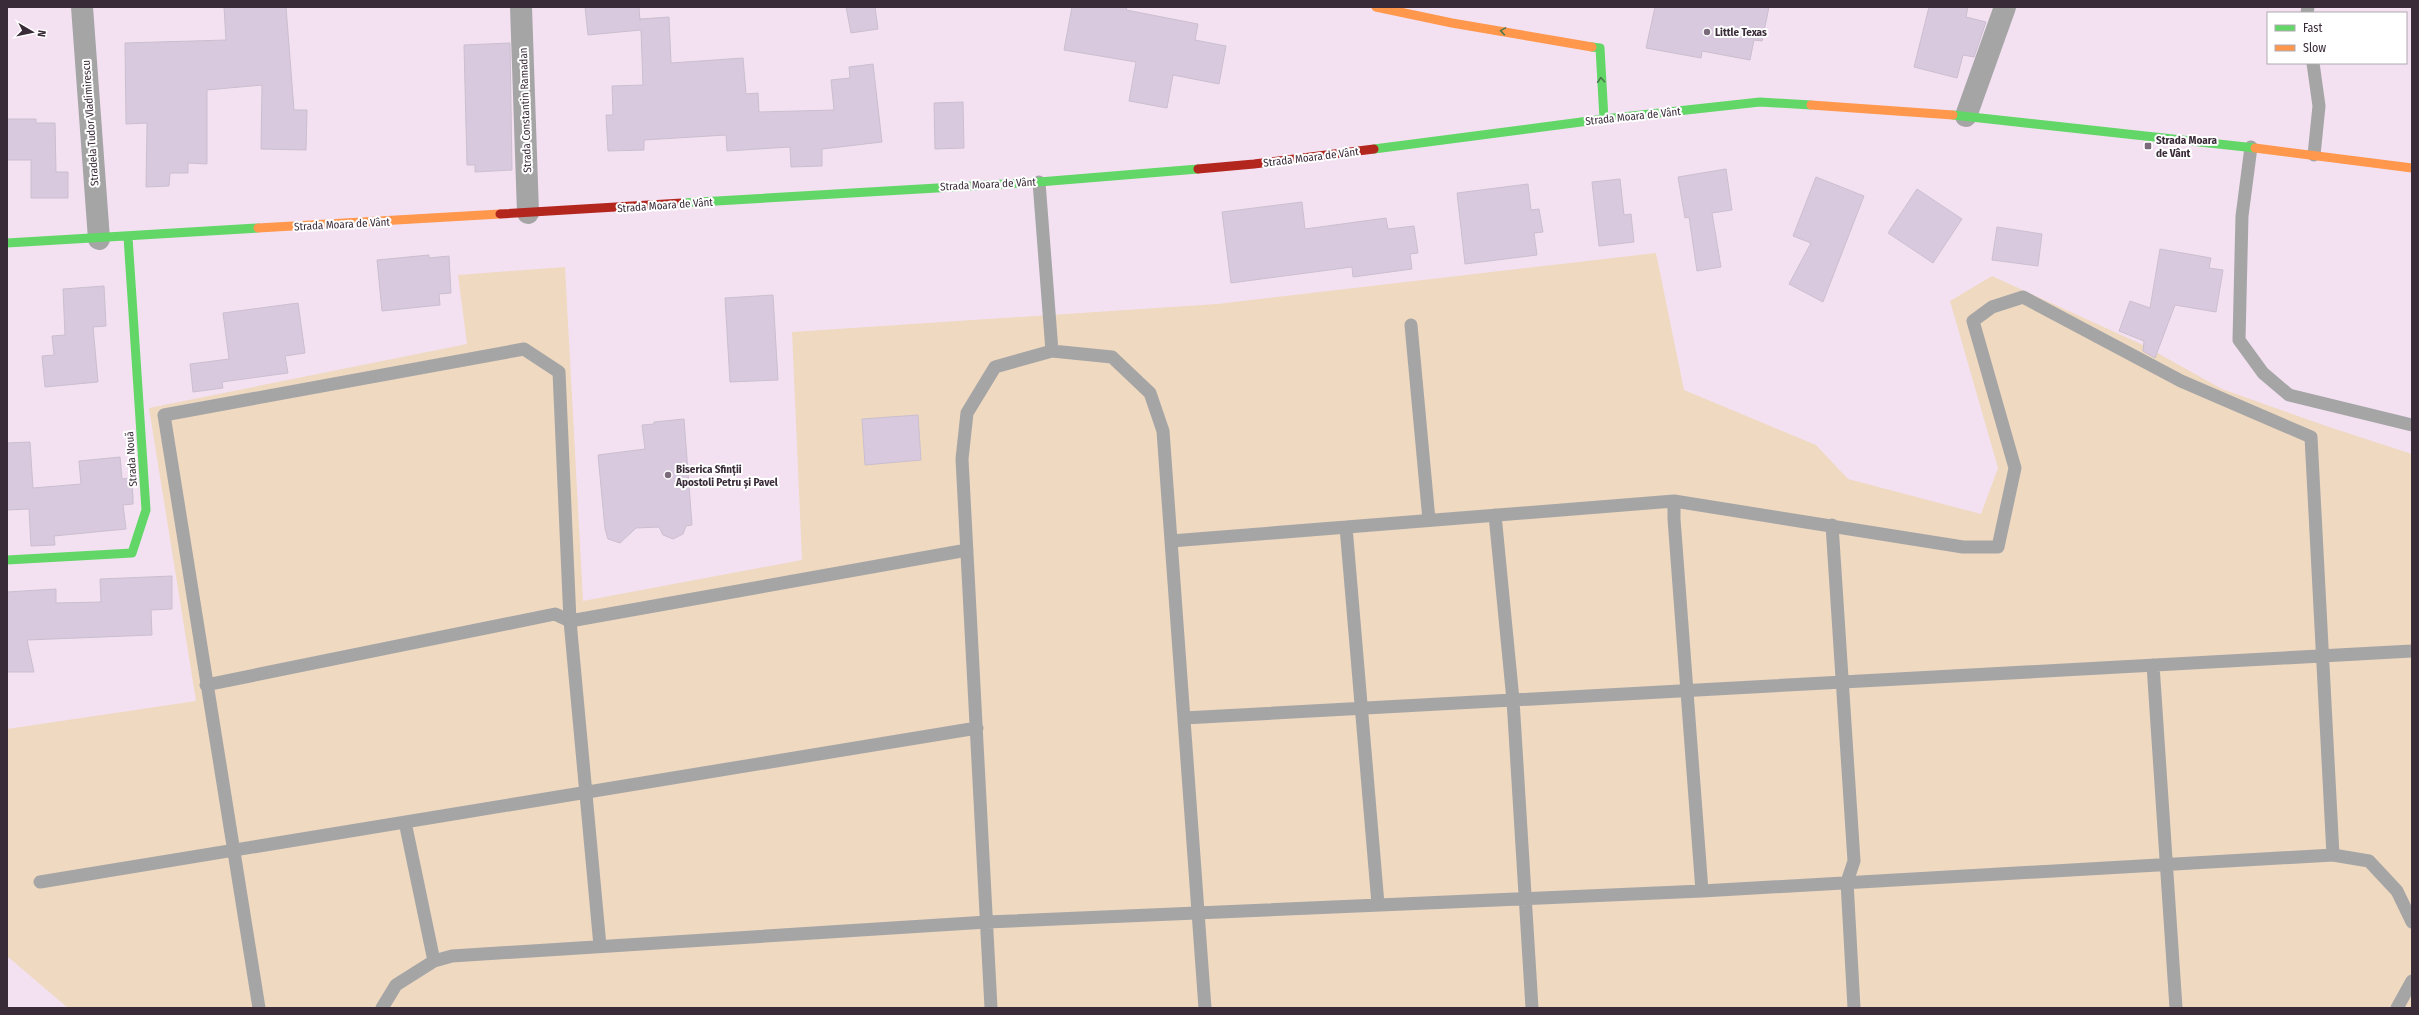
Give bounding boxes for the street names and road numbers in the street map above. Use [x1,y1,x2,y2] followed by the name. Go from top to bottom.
[517,47,534,173] street label: Strada Constantin Ramadan
[80,59,101,186] street label: Stradela Tudor Vladimirescu
[1585,105,1682,128] street label: Strada Moara de Vânt
[1263,145,1360,170] street label: Strada Moara de Vânt
[940,175,1037,194] street label: Strada Moara de Vânt
[617,196,714,215] street label: Strada Moara de Vânt
[294,215,391,234] street label: Strada Moara de Vânt
[123,431,140,487] street label: Strada Nouă

